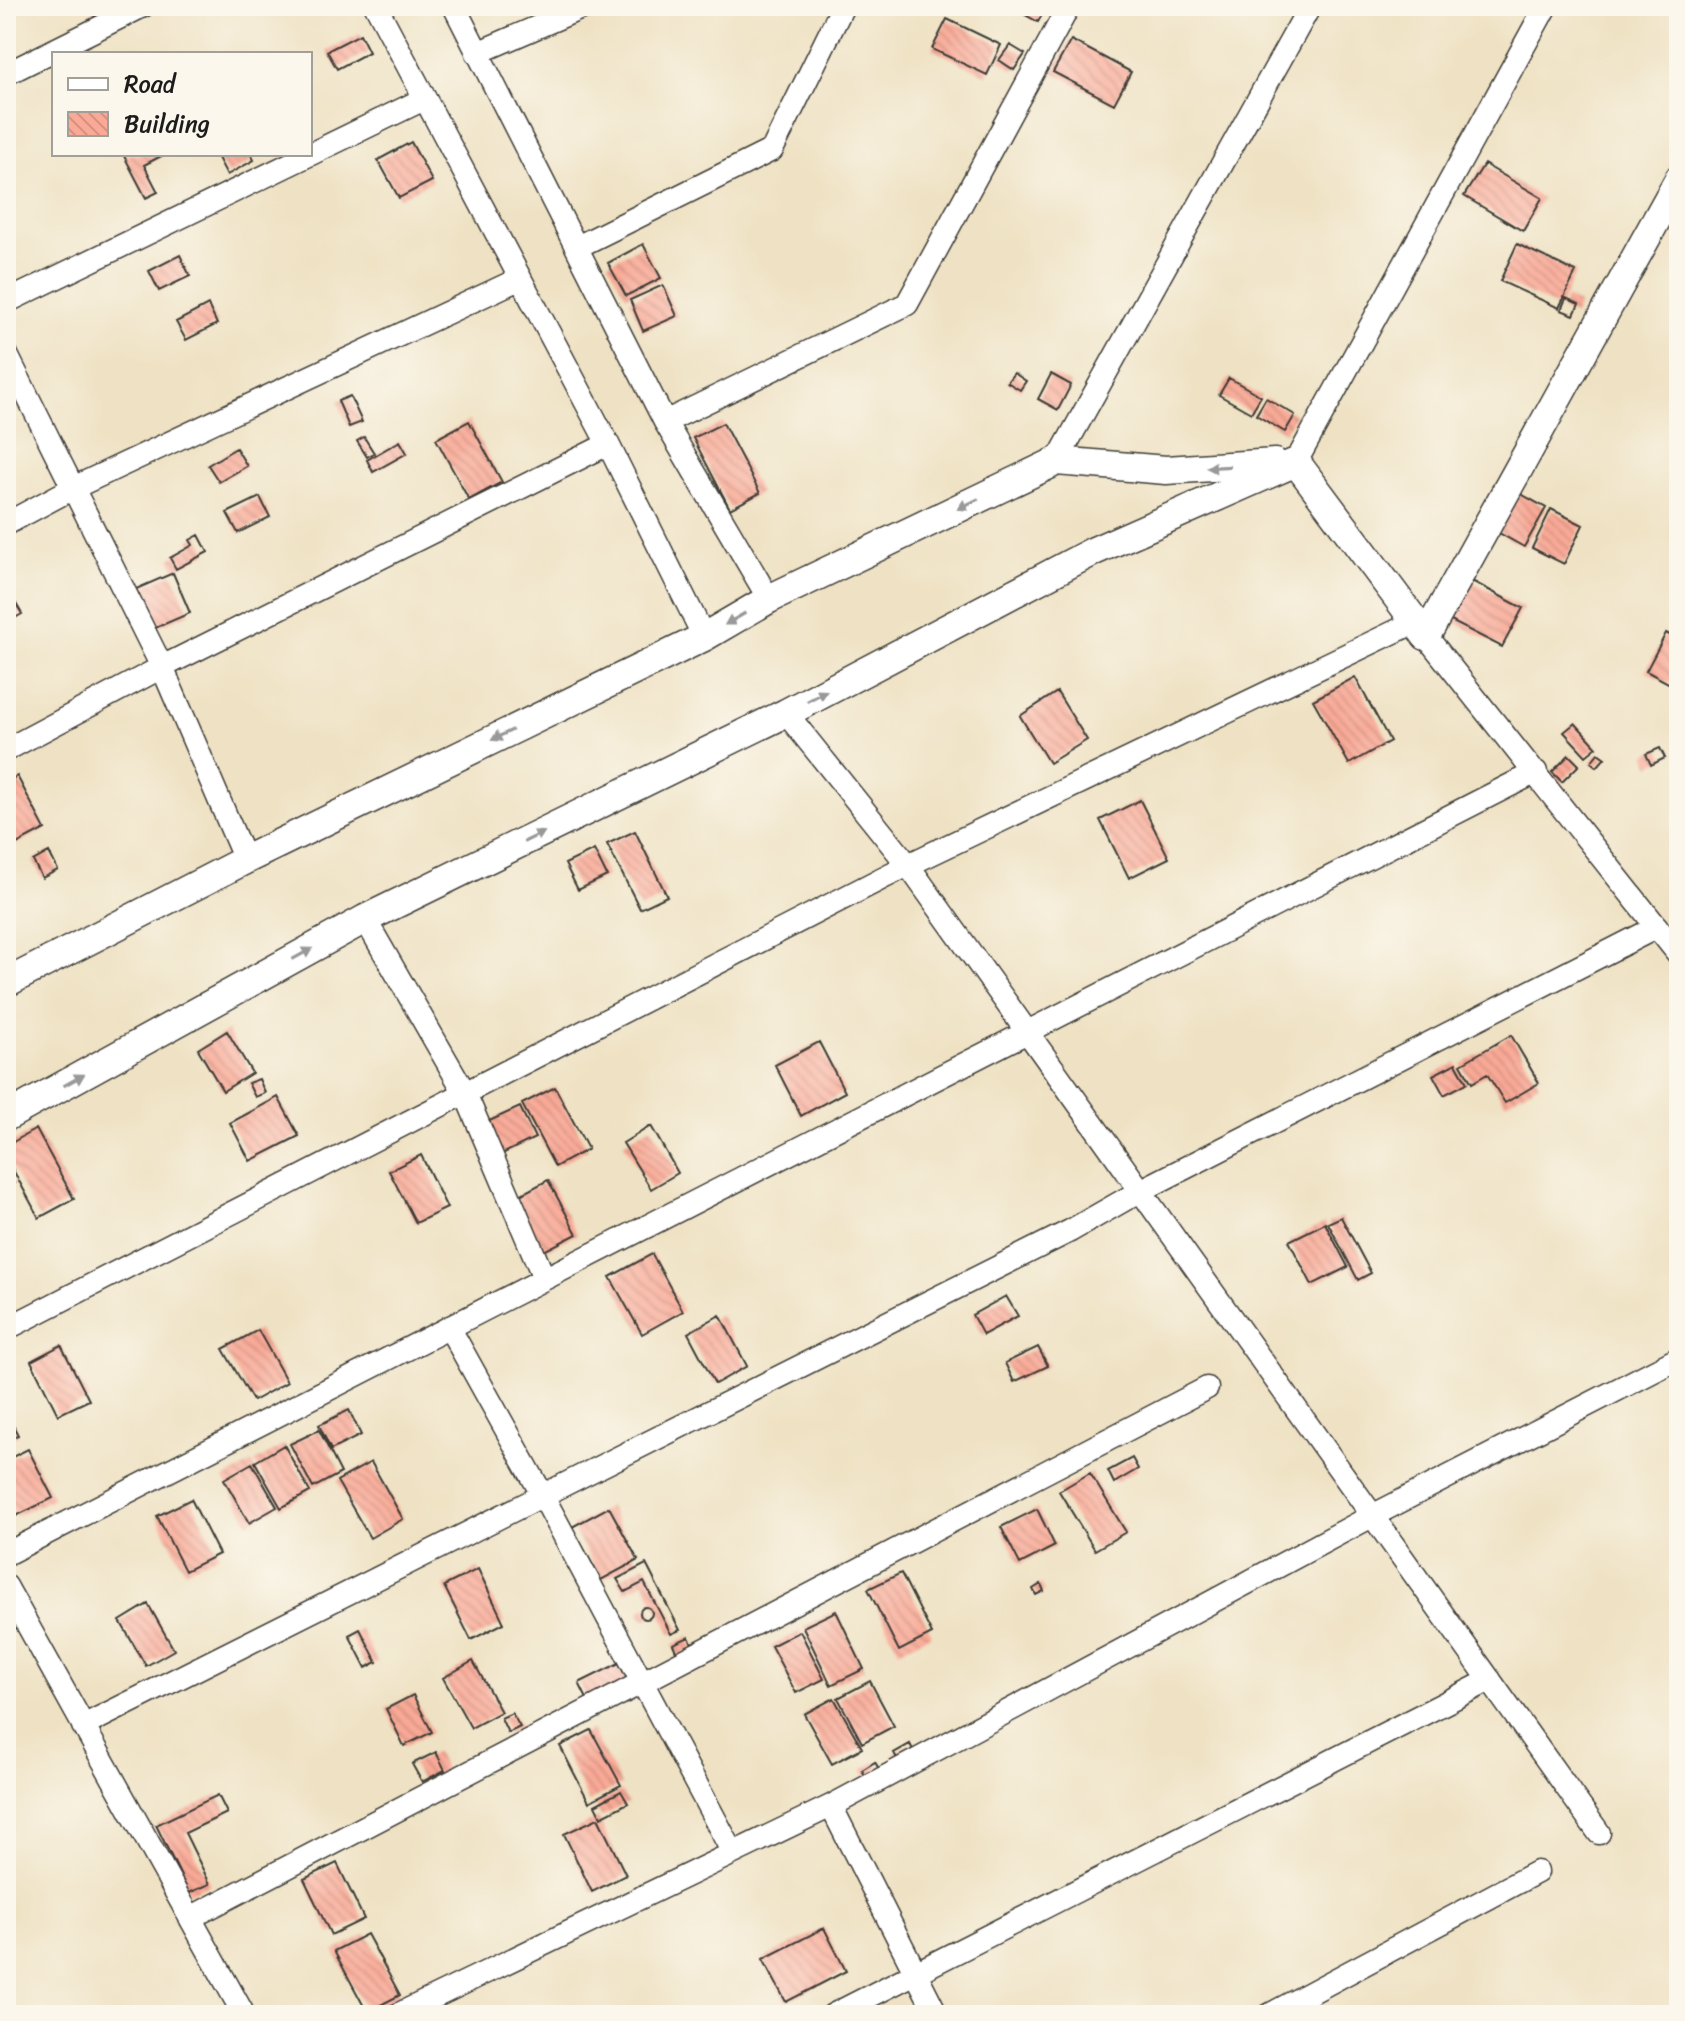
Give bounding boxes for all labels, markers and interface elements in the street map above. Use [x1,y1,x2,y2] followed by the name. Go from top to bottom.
[52,52,312,156] legend
[124,63,178,105] text: Road
[124,103,210,145] text: Building
[1205,461,1230,474] one-way arrow
[956,497,979,511] one-way arrow
[724,612,746,626] one-way arrow
[806,690,828,704] one-way arrow
[491,728,514,742] one-way arrow
[522,830,545,843] one-way arrow
[291,948,313,962] one-way arrow
[63,1073,86,1086] one-way arrow

